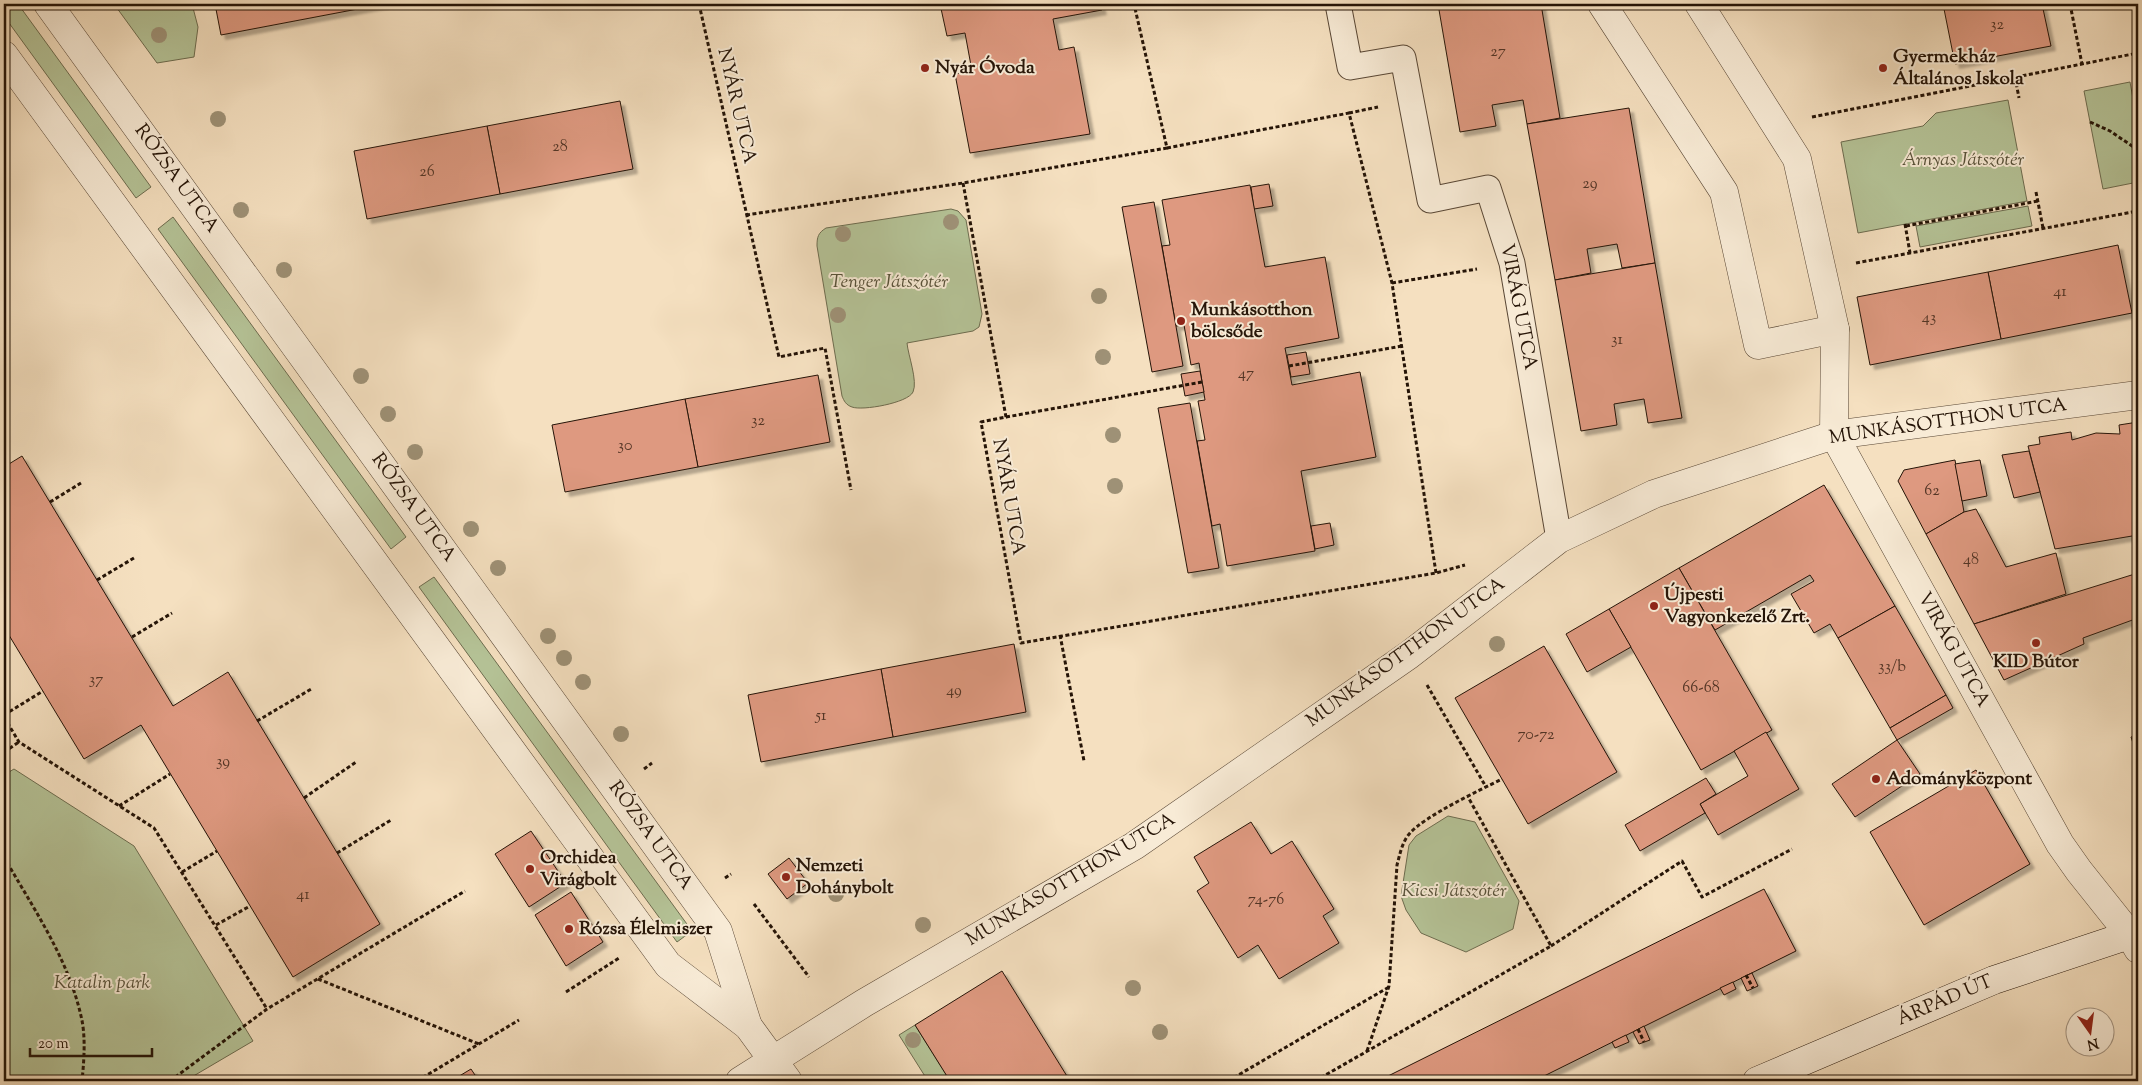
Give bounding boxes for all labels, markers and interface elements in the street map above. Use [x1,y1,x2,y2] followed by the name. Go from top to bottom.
[1990,14,2004,37] house number: 32
[1490,41,1506,64] house number: 27
[1893,44,2024,93] place label: Gyermekház Általános Iskola
[710,46,763,167] street label: NYÁR UTCA
[935,55,1035,82] place label: Nyár Óvoda
[919,62,931,74] marker: Nyár Óvoda
[1877,62,1889,74] marker: Gyermekház Általános Iskola
[127,119,225,240] street label: RÓZSA UTCA
[552,136,568,159] house number: 28
[1902,147,2025,174] park label: Árnyas Játszótér
[419,161,435,184] house number: 26
[1582,173,1598,196] house number: 29
[1493,242,1544,373] street label: VIRÁG UTCA
[830,269,948,296] park label: Tenger Játszótér
[2053,281,2067,304] house number: 41
[1190,297,1314,346] place label: Munkásotthon bölcsőde
[1922,307,1936,330] house number: 43
[1175,315,1187,327] marker: Munkásotthon bölcsőde
[1611,329,1624,352] house number: 31
[1238,363,1254,386] house number: 47
[1827,392,2069,452] street label: MUNKÁSOTTHON UTCA
[751,410,765,433] house number: 32
[618,435,632,458] house number: 30
[984,437,1032,558] street label: NYÁR UTCA
[364,448,462,569] street label: RÓZSA UTCA
[1924,480,1940,503] house number: 62
[1963,549,1979,572] house number: 48
[1301,571,1512,735] street label: MUNKÁSOTTHON UTCA
[1664,582,1810,631] place label: Újpesti Vagyonkezelő Zrt.
[1910,587,1996,713] street label: VIRÁG UTCA
[1648,600,1660,612] marker: Újpesti Vagyonkezelő Zrt.
[2030,637,2042,649] marker: KID Bútor
[1993,649,2080,676] place label: KID Bútor
[1878,656,1906,679] house number: 33/b
[89,669,103,692] house number: 37
[1682,677,1720,700] house number: 66-68
[946,680,962,703] house number: 49
[815,705,827,728] house number: 51
[1518,724,1555,747] house number: 70-72
[216,751,230,774] house number: 39
[1886,766,2032,793] place label: Adományközpont
[1870,773,1882,785] marker: Adományközpont
[601,776,699,897] street label: RÓZSA UTCA
[961,806,1181,953] street label: MUNKÁSOTTHON UTCA
[540,845,617,894] place label: Orchidea Virágbolt
[796,853,894,902] place label: Nemzeti Dohánybolt
[524,863,536,875] marker: Orchidea Virágbolt
[780,871,792,883] marker: Nemzeti Dohánybolt
[1401,878,1507,905] park label: Kicsi Játszótér
[296,884,310,907] house number: 41
[1248,889,1284,912] house number: 74-76
[579,916,713,943] place label: Rózsa Élelmiszer
[563,923,575,935] marker: Rózsa Élelmiszer
[1893,969,1997,1033] street label: ÁRPÁD ÚT
[54,970,151,997] park label: Katalin park
[2064,1008,2114,1058] north arrow
[30,1025,152,1057] scale bar
[2085,1032,2101,1054] text: N
[38,1034,69,1055] text: 20 m

